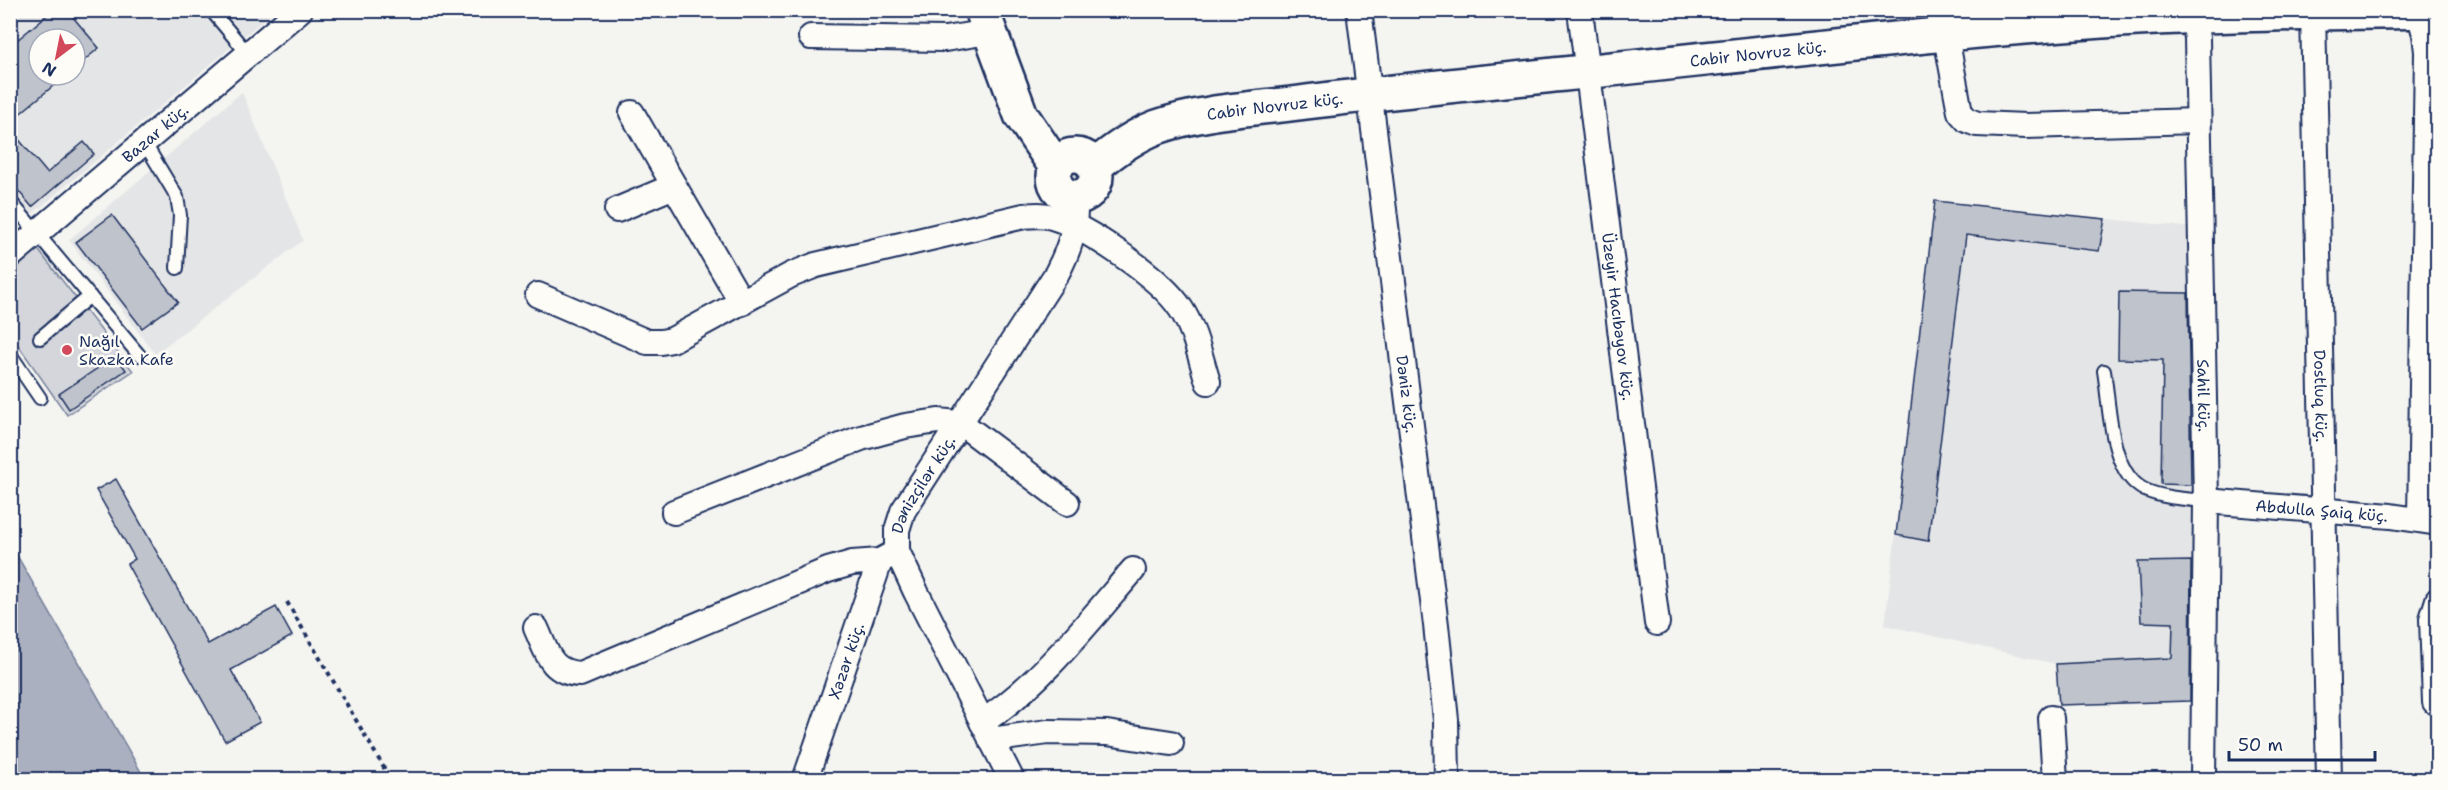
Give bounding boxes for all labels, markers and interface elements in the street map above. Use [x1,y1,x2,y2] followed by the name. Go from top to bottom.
[27,27,87,87] north arrow
[1689,36,1827,71] street label: Cabir Novruz küç.
[38,57,60,82] text: N
[1205,87,1344,125] street label: Cabir Novruz küç.
[117,99,193,167] street label: Bazar küç.
[1598,232,1639,402] street label: Üzeyir Hacıbəyov küç.
[79,331,174,370] place label: Nağıl Skazka Kafe
[60,343,74,357] marker: Nağıl Skazka Kafe
[2310,349,2332,442] street label: Dostluq küç.
[1392,354,1422,434] street label: Dәniz küç.
[2193,359,2215,432] street label: Sahil küç.
[886,431,960,536] street label: Dәnizçilәr küç.
[2255,495,2389,526] street label: Abdulla Şaiq küç.
[823,620,869,702] street label: Xəzər küç.
[2229,724,2374,762] scale bar
[2238,733,2283,757] text: 50 m

